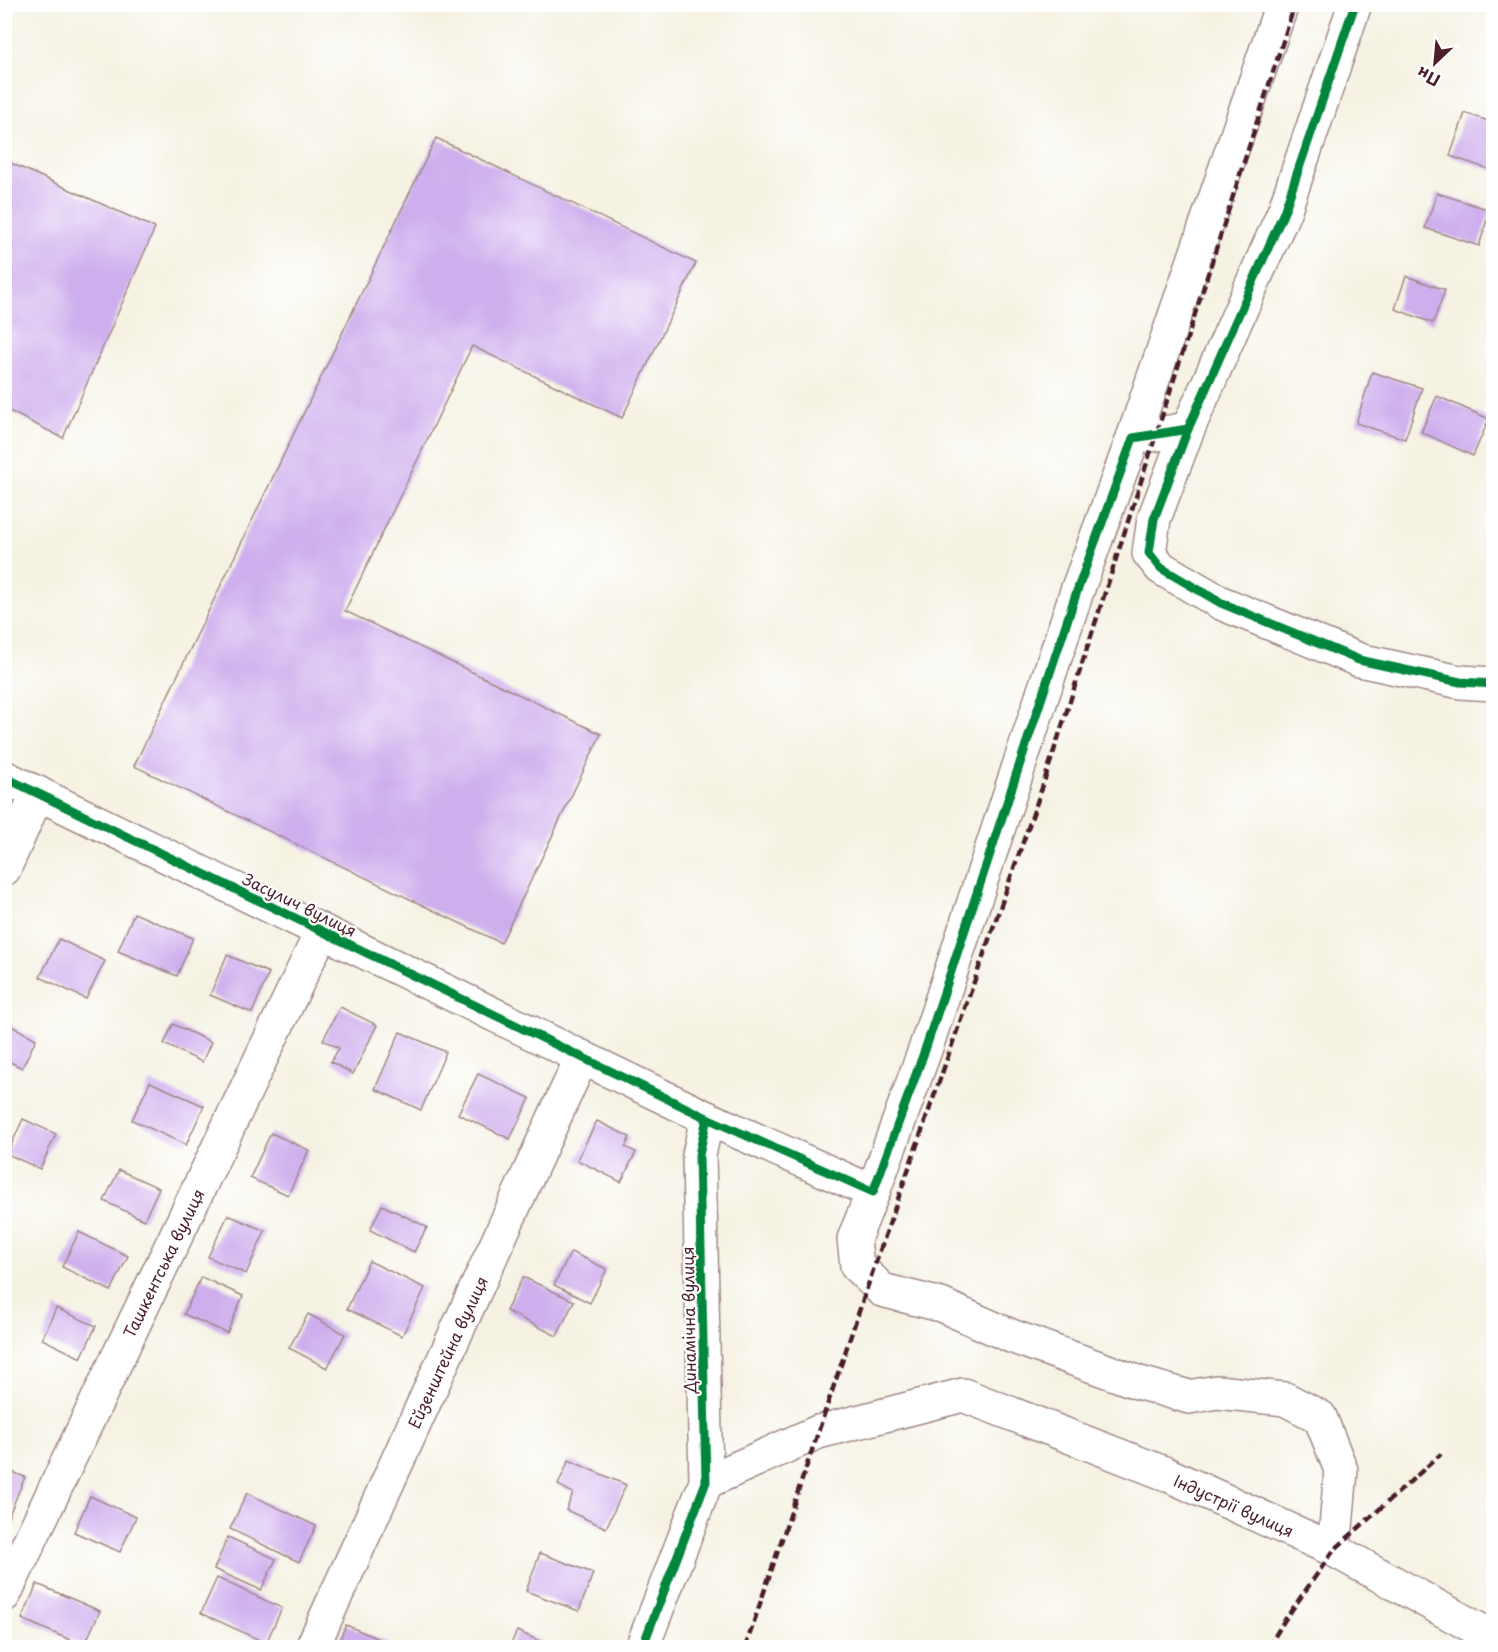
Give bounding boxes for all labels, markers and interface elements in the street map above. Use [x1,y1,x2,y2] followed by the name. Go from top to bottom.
[1405,33,1465,93] north arrow
[1412,62,1444,93] text: Пн
[238,866,361,942] street label: Засулич вулиця
[116,1184,210,1342] street label: Ташкентська вулиця
[675,1246,701,1395] street label: Динамічна вулиця
[401,1272,493,1432] street label: Ейзенштейна вулиця
[1170,1468,1298,1542] street label: Індустрії вулиця

